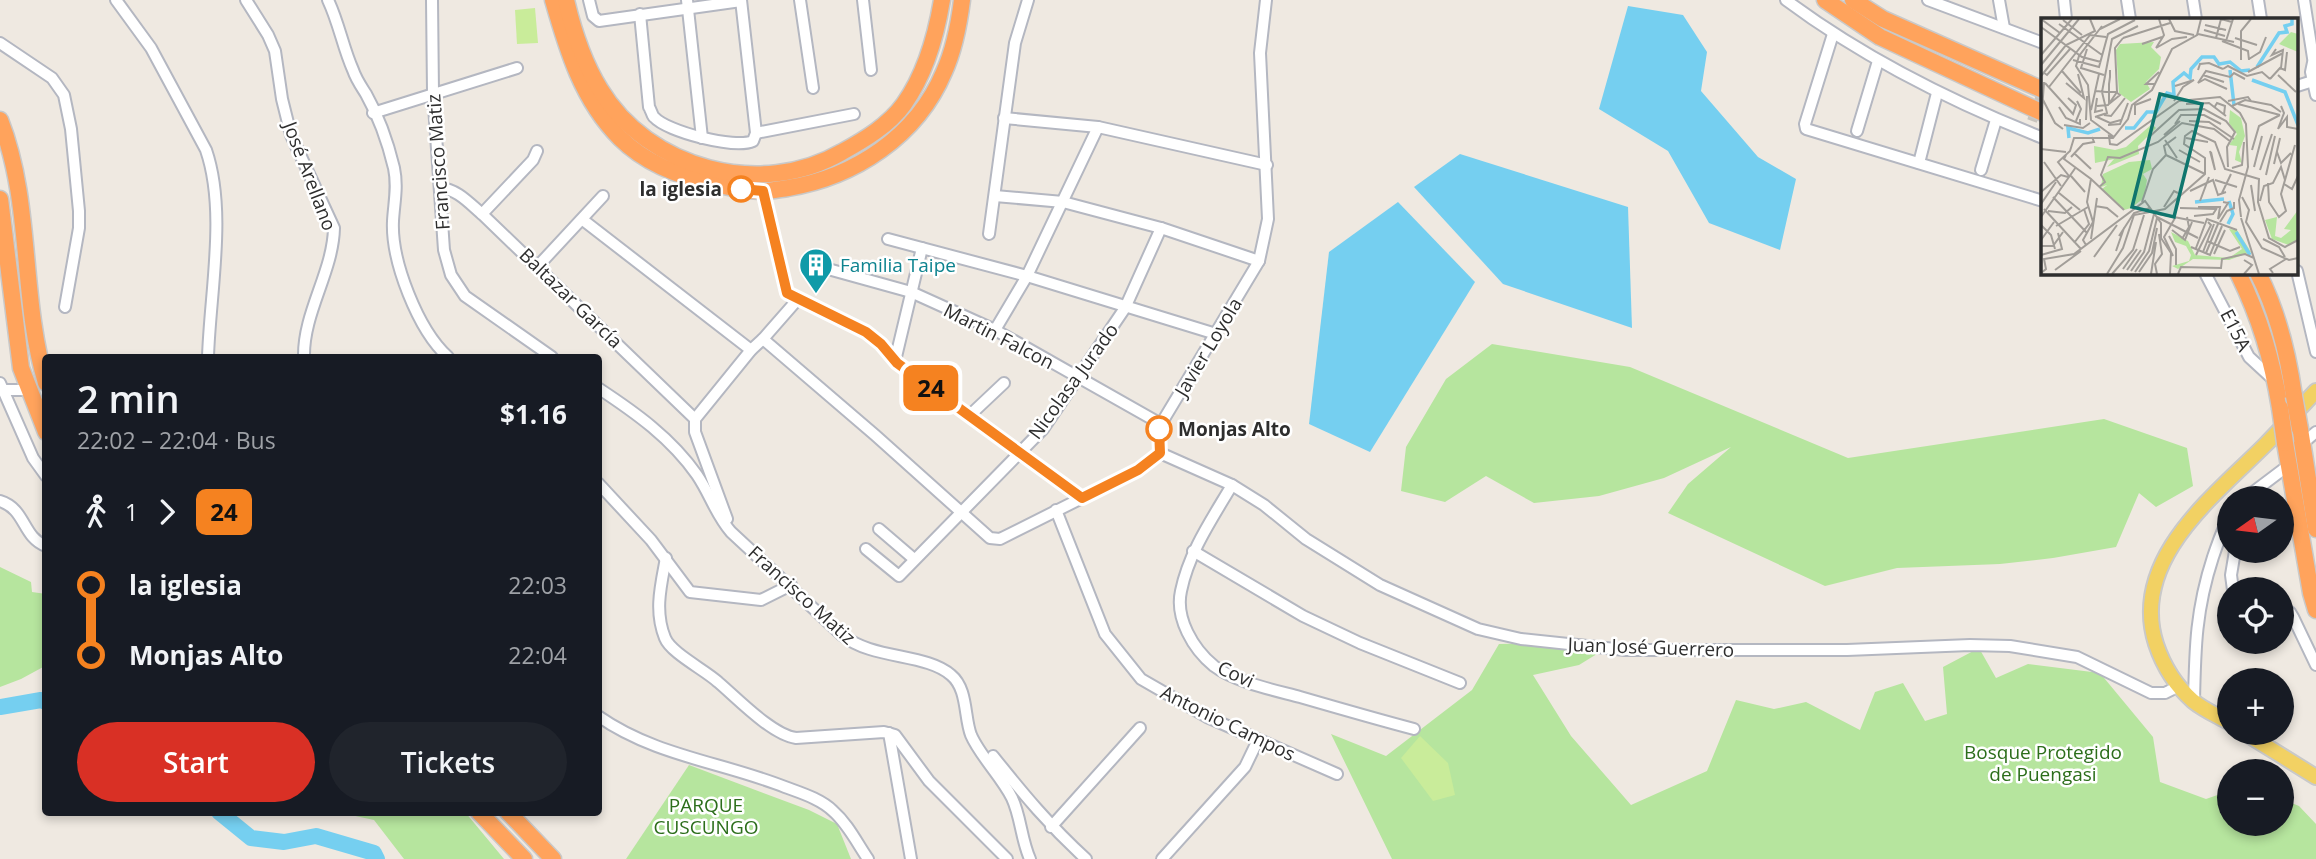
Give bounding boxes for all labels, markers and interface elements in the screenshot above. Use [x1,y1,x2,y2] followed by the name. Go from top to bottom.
[2041,18,2298,275] inset map
[420,93,456,231] street label: Francisco Matiz
[277,116,343,234] street label: José Arellano
[640,176,722,202] place label: la iglesia
[728,176,754,202] marker: la iglesia
[514,242,628,354] street label: Baltazar García
[797,246,835,295] building icon: Familia Taipe
[840,252,956,278] place label: Familia Taipe
[1167,293,1248,403] street label: Javier Loyola
[939,297,1059,375] street label: Martin Falcon
[2214,304,2258,356] street label: E15A
[1022,318,1124,444] street label: Nicolasa Jurado
[900,365,962,411] line badge: 24
[917,371,945,404] text: 24
[77,372,180,424] text: 2 min
[500,396,567,432] text: $1.16
[1146,416,1172,442] marker: Monjas Alto
[1178,416,1291,442] place label: Monjas Alto
[77,424,276,456] text: 22:02 – 22:04 · Bus
[2217,486,2294,564] north arrow
[2217,486,2294,836] map controls
[77,493,115,531] icon: walk
[148,493,186,531] icon: forward
[210,495,238,528] text: 24
[125,496,138,528] text: 1
[743,540,861,650] street label: Francisco Matiz
[129,567,242,603] text: la iglesia
[508,569,567,601] text: 22:03
[2217,577,2294,654] button: locate
[1565,631,1735,663] street label: Juan José Guerrero
[129,637,283,673] text: Monjas Alto
[508,639,567,671] text: 22:04
[1213,654,1259,694] street label: Covi
[2217,668,2294,745] button: +
[1156,679,1300,767] street label: Antonio Campos
[77,722,315,802] button: Start
[329,722,567,802] button: Tickets
[1964,739,2122,787] park label: Bosque Protegido de Puengasi
[2217,759,2294,836] button: −
[654,792,758,840] park label: PARQUE CUSCUNGO

